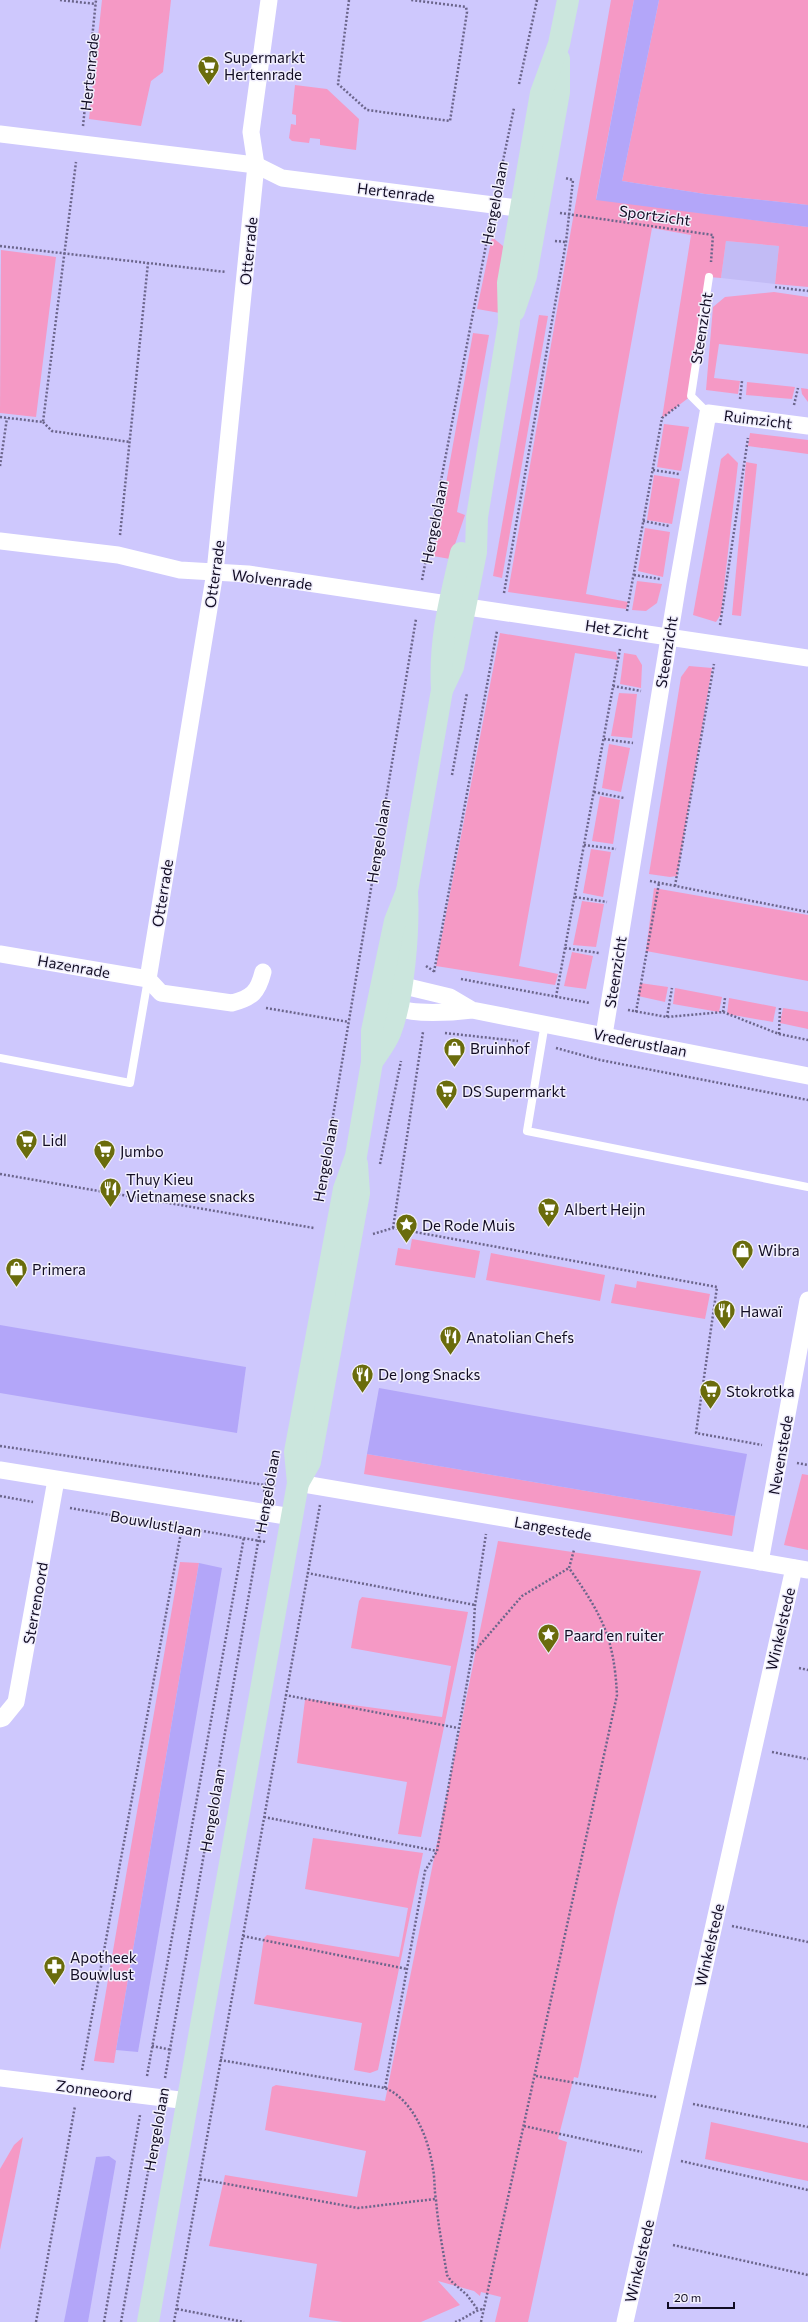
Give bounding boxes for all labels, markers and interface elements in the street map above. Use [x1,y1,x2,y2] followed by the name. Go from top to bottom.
[76,32,102,112] street label: Hertenrade
[224,48,305,83] place label: Supermarkt Hertenrade
[196,53,222,86] supermarket icon: Supermarkt Hertenrade
[477,160,511,246] street label: Hengelolaan
[356,178,436,206] street label: Hertenrade
[618,201,692,229] street label: Sportzicht
[235,216,261,286] street label: Otterrade
[686,291,716,365] street label: Steenzicht
[723,406,793,432] street label: Ruimzicht
[417,479,451,565] street label: Hengelolaan
[200,539,228,609] street label: Otterrade
[231,565,313,593] street label: Wolvenrade
[651,615,681,689] street label: Steenzicht
[584,616,650,642] street label: Het Zicht
[363,798,393,884] street label: Hengelolaan
[148,858,176,928] street label: Otterrade
[600,935,630,1009] street label: Steenzicht
[36,951,112,981] street label: Hazenrade
[592,1024,688,1060] street label: Vrederustlaan
[441,1035,467,1068] shop icon: Bruinhof
[470,1039,530,1057] place label: Bruinhof
[433,1078,459,1111] supermarket icon: DS Supermarkt
[462,1082,566,1100] place label: DS Supermarkt
[309,1117,341,1203] street label: Hengelolaan
[13,1127,39,1160] supermarket icon: Lidl
[42,1131,67,1149] place label: Lidl
[91,1138,117,1171] supermarket icon: Jumbo
[120,1142,164,1160] place label: Jumbo
[126,1170,255,1205] place label: Thuy Kieu Vietnamese snacks
[97,1175,123,1208] restaurant icon: Thuy Kieu Vietnamese snacks
[536,1196,562,1229] supermarket icon: Albert Heijn
[564,1200,645,1218] place label: Albert Heijn
[393,1212,419,1245] place icon: De Rode Muis
[422,1216,515,1234] place label: De Rode Muis
[730,1237,756,1270] shop icon: Wibra
[758,1241,800,1259] place label: Wibra
[4,1256,30,1289] shop icon: Primera
[32,1260,86,1278] place label: Primera
[712,1298,738,1331] restaurant icon: Hawaï
[740,1302,784,1320] place label: Hawaï
[437,1324,463,1357] restaurant icon: Anatolian Chefs
[466,1328,574,1346] place label: Anatolian Chefs
[350,1361,376,1394] restaurant icon: De Jong Snacks
[378,1365,481,1383] place label: De Jong Snacks
[697,1378,723,1411] supermarket icon: Stokrotka
[726,1382,795,1400] place label: Stokrotka
[764,1414,796,1496] street label: Nevenstede
[251,1448,283,1534] street label: Hengelolaan
[109,1506,203,1540] street label: Bouwlustlaan
[513,1512,593,1544] street label: Langestede
[19,1560,51,1646] street label: Sterrenoord
[762,1586,798,1672] street label: Winkelstede
[536,1622,562,1655] place icon: Paard en ruiter
[564,1626,664,1644] place label: Paard en ruiter
[196,1767,228,1853] street label: Hengelolaan
[691,1902,727,1988] street label: Winkelstede
[70,1948,137,1983] place label: Apotheek Bouwlust
[42,1953,68,1986] pharmacy icon: Apotheek Bouwlust
[55,2076,133,2104] street label: Zonneoord
[140,2086,172,2172] street label: Hengelolaan
[621,2218,657,2304] street label: Winkelstede
[668,2284,734,2310] scale bar
[674,2290,701,2304] text: 20 m

